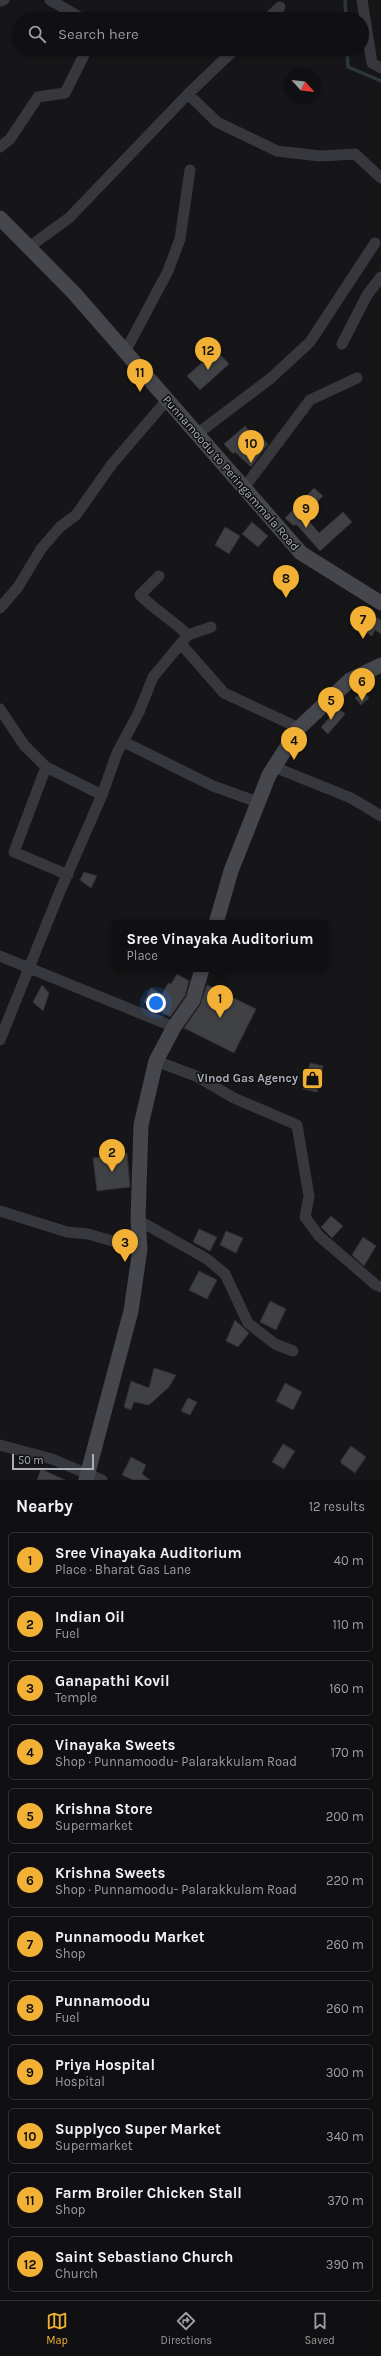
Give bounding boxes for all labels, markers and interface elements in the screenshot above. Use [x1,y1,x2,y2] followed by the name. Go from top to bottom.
[12,12,369,56] search box
[26,23,48,45] icon: search
[58,25,139,43] text: Search here
[285,68,321,104] north arrow
[195,337,221,370] pin: 12
[127,359,153,392] pin: 11
[160,392,302,554] street label: Punnamoodu to Peringammala Road
[238,430,264,463] pin: 10
[293,495,319,528] pin: 9
[273,565,299,598] pin: 8
[350,606,376,639] pin: 7
[349,668,375,701] pin: 6
[318,687,344,720] pin: 5
[281,727,307,760] pin: 4
[112,920,328,972] popup
[127,930,313,948] text: Sree Vinayaka Auditorium
[127,948,158,963] text: Place
[207,985,233,1018] pin: 1
[146,993,166,1013] your location
[300,1065,326,1091] shop icon: Vinod Gas Agency
[197,1071,298,1085] place label: Vinod Gas Agency
[99,1139,125,1172] pin: 2
[112,1229,138,1262] pin: 3
[12,1452,94,1471] scale bar
[18,1454,44,1467] text: 50 m
[16,1496,73,1516] text: Nearby
[309,1499,365,1514] text: 12 results
[55,1544,242,1562] text: Sree Vinayaka Auditorium
[28,1553,32,1568] text: 1
[334,1553,364,1568] text: 40 m
[55,1562,191,1577] text: Place · Bharat Gas Lane
[55,1608,125,1626] text: Indian Oil
[26,1617,34,1632] text: 2
[332,1617,364,1632] text: 110 m
[55,1626,80,1641] text: Fuel
[55,1672,170,1690] text: Ganapathi Kovil
[26,1681,34,1696] text: 3
[329,1681,364,1696] text: 160 m
[55,1690,97,1705] text: Temple
[55,1736,176,1754] text: Vinayaka Sweets
[26,1745,34,1760] text: 4
[331,1745,364,1760] text: 170 m
[55,1754,297,1769] text: Shop · Punnamoodu- Palarakkulam Road
[55,1800,153,1818] text: Krishna Store
[26,1809,34,1824] text: 5
[326,1809,364,1824] text: 200 m
[55,1818,133,1833] text: Supermarket
[55,1864,165,1882] text: Krishna Sweets
[26,1873,34,1888] text: 6
[326,1873,364,1888] text: 220 m
[55,1882,297,1897] text: Shop · Punnamoodu- Palarakkulam Road
[55,1928,205,1946] text: Punnamoodu Market
[27,1937,33,1952] text: 7
[326,1937,364,1952] text: 260 m
[55,1946,85,1961] text: Shop
[55,1992,150,2010] text: Punnamoodu
[26,2001,34,2016] text: 8
[326,2001,364,2016] text: 260 m
[55,2010,80,2025] text: Fuel
[55,2056,155,2074] text: Priya Hospital
[26,2065,34,2080] text: 9
[326,2065,364,2080] text: 300 m
[55,2074,105,2089] text: Hospital
[55,2120,221,2138] text: Supplyco Super Market
[24,2129,36,2144] text: 10
[326,2129,364,2144] text: 340 m
[55,2138,133,2153] text: Supermarket
[55,2184,242,2202] text: Farm Broiler Chicken Stall
[25,2193,35,2208] text: 11
[327,2193,364,2208] text: 370 m
[55,2202,85,2217] text: Shop
[55,2248,233,2266] text: Saint Sebastiano Church
[24,2257,36,2272] text: 12
[326,2257,364,2272] text: 390 m
[55,2266,98,2281] text: Church
[46,2310,68,2347] tab: Map
[160,2310,212,2347] tab: Directions
[304,2310,335,2347] tab: Saved

